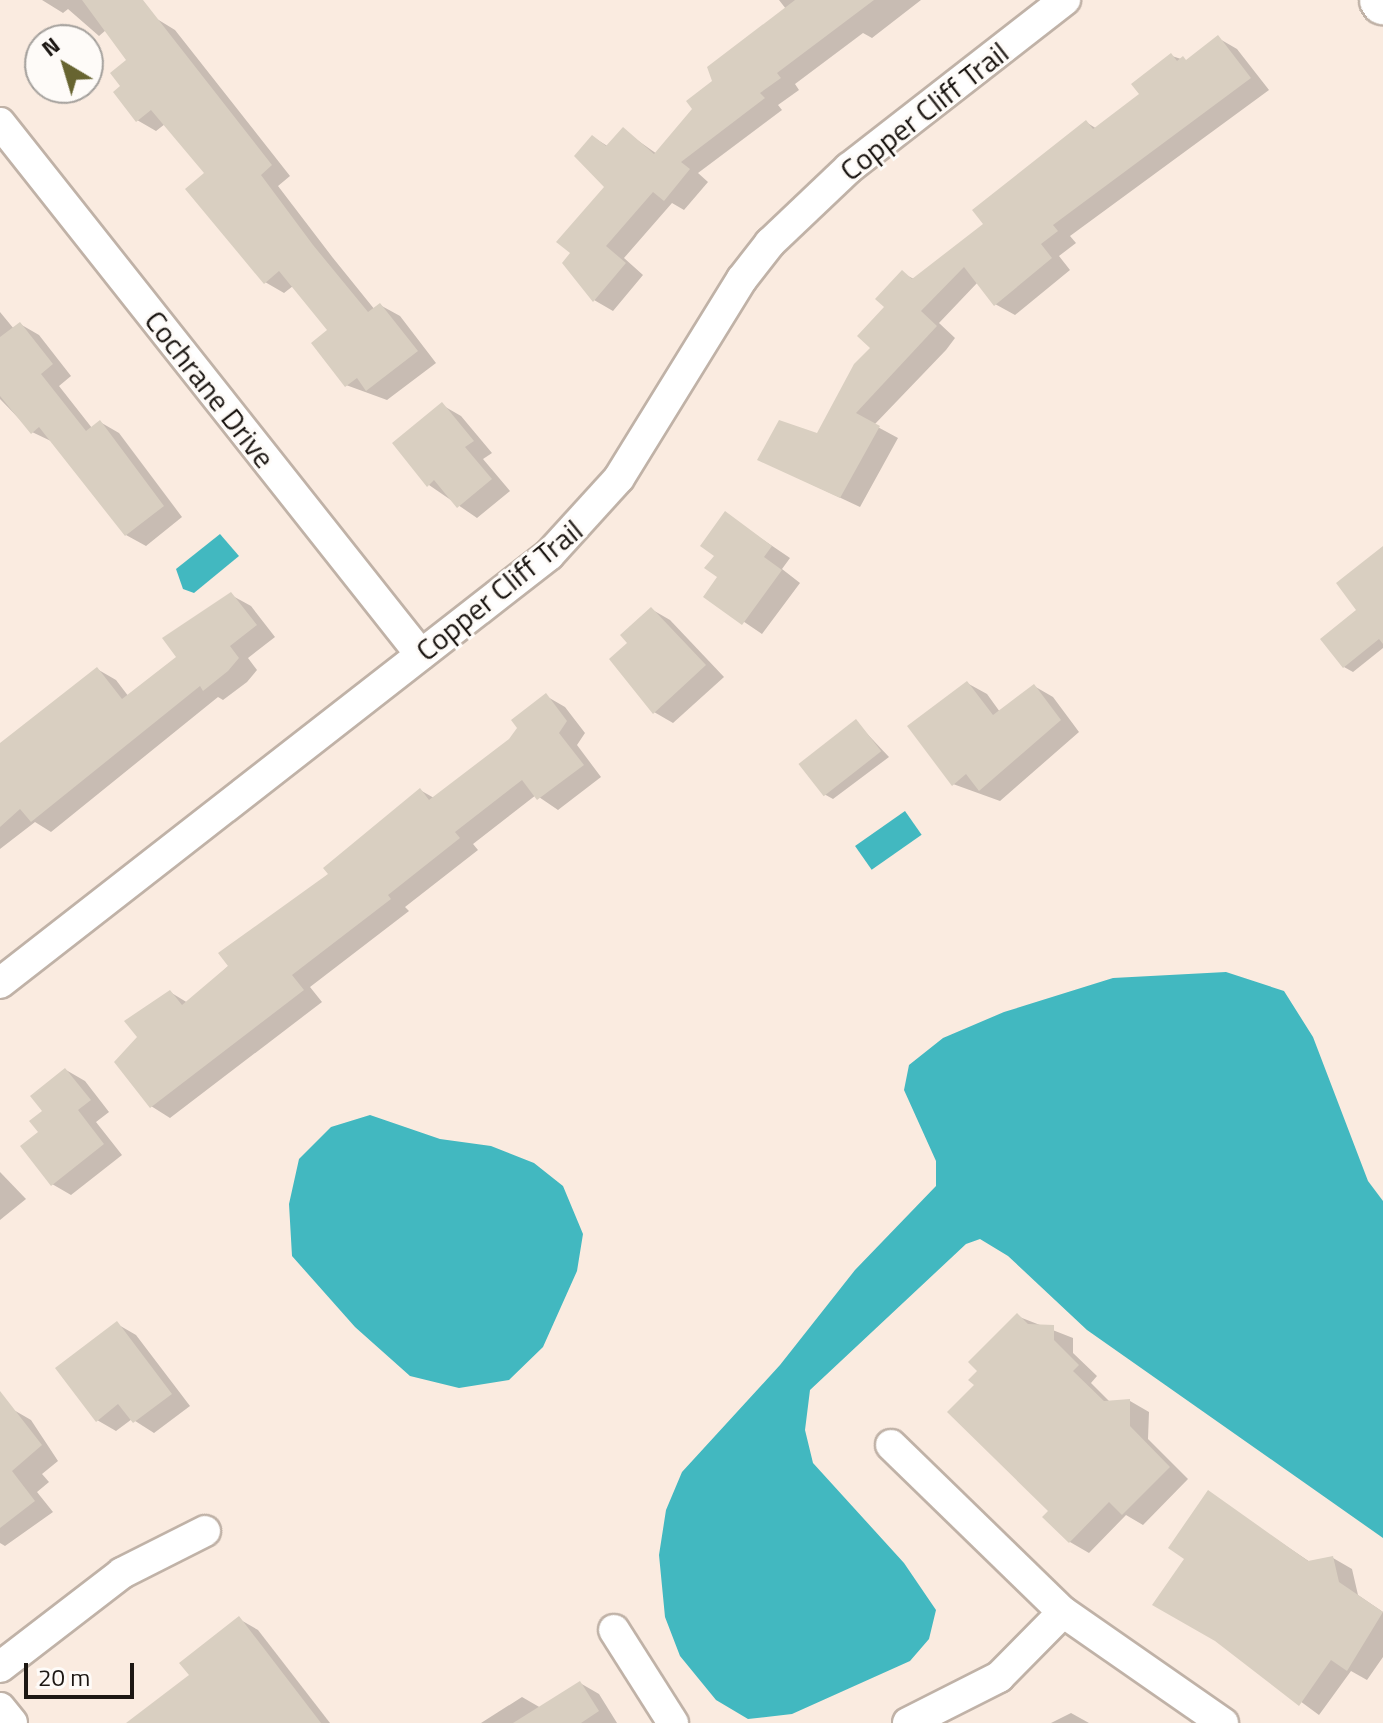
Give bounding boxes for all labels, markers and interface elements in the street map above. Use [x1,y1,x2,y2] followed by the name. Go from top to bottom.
[24,24,104,104] north arrow
[34,29,67,65] text: N
[833,34,1015,188] street label: Copper Cliff Trail
[137,303,283,475] street label: Cochrane Drive
[408,512,590,668] street label: Copper Cliff Trail
[28,1647,138,1697] scale bar
[38,1659,90,1695] text: 20 m

